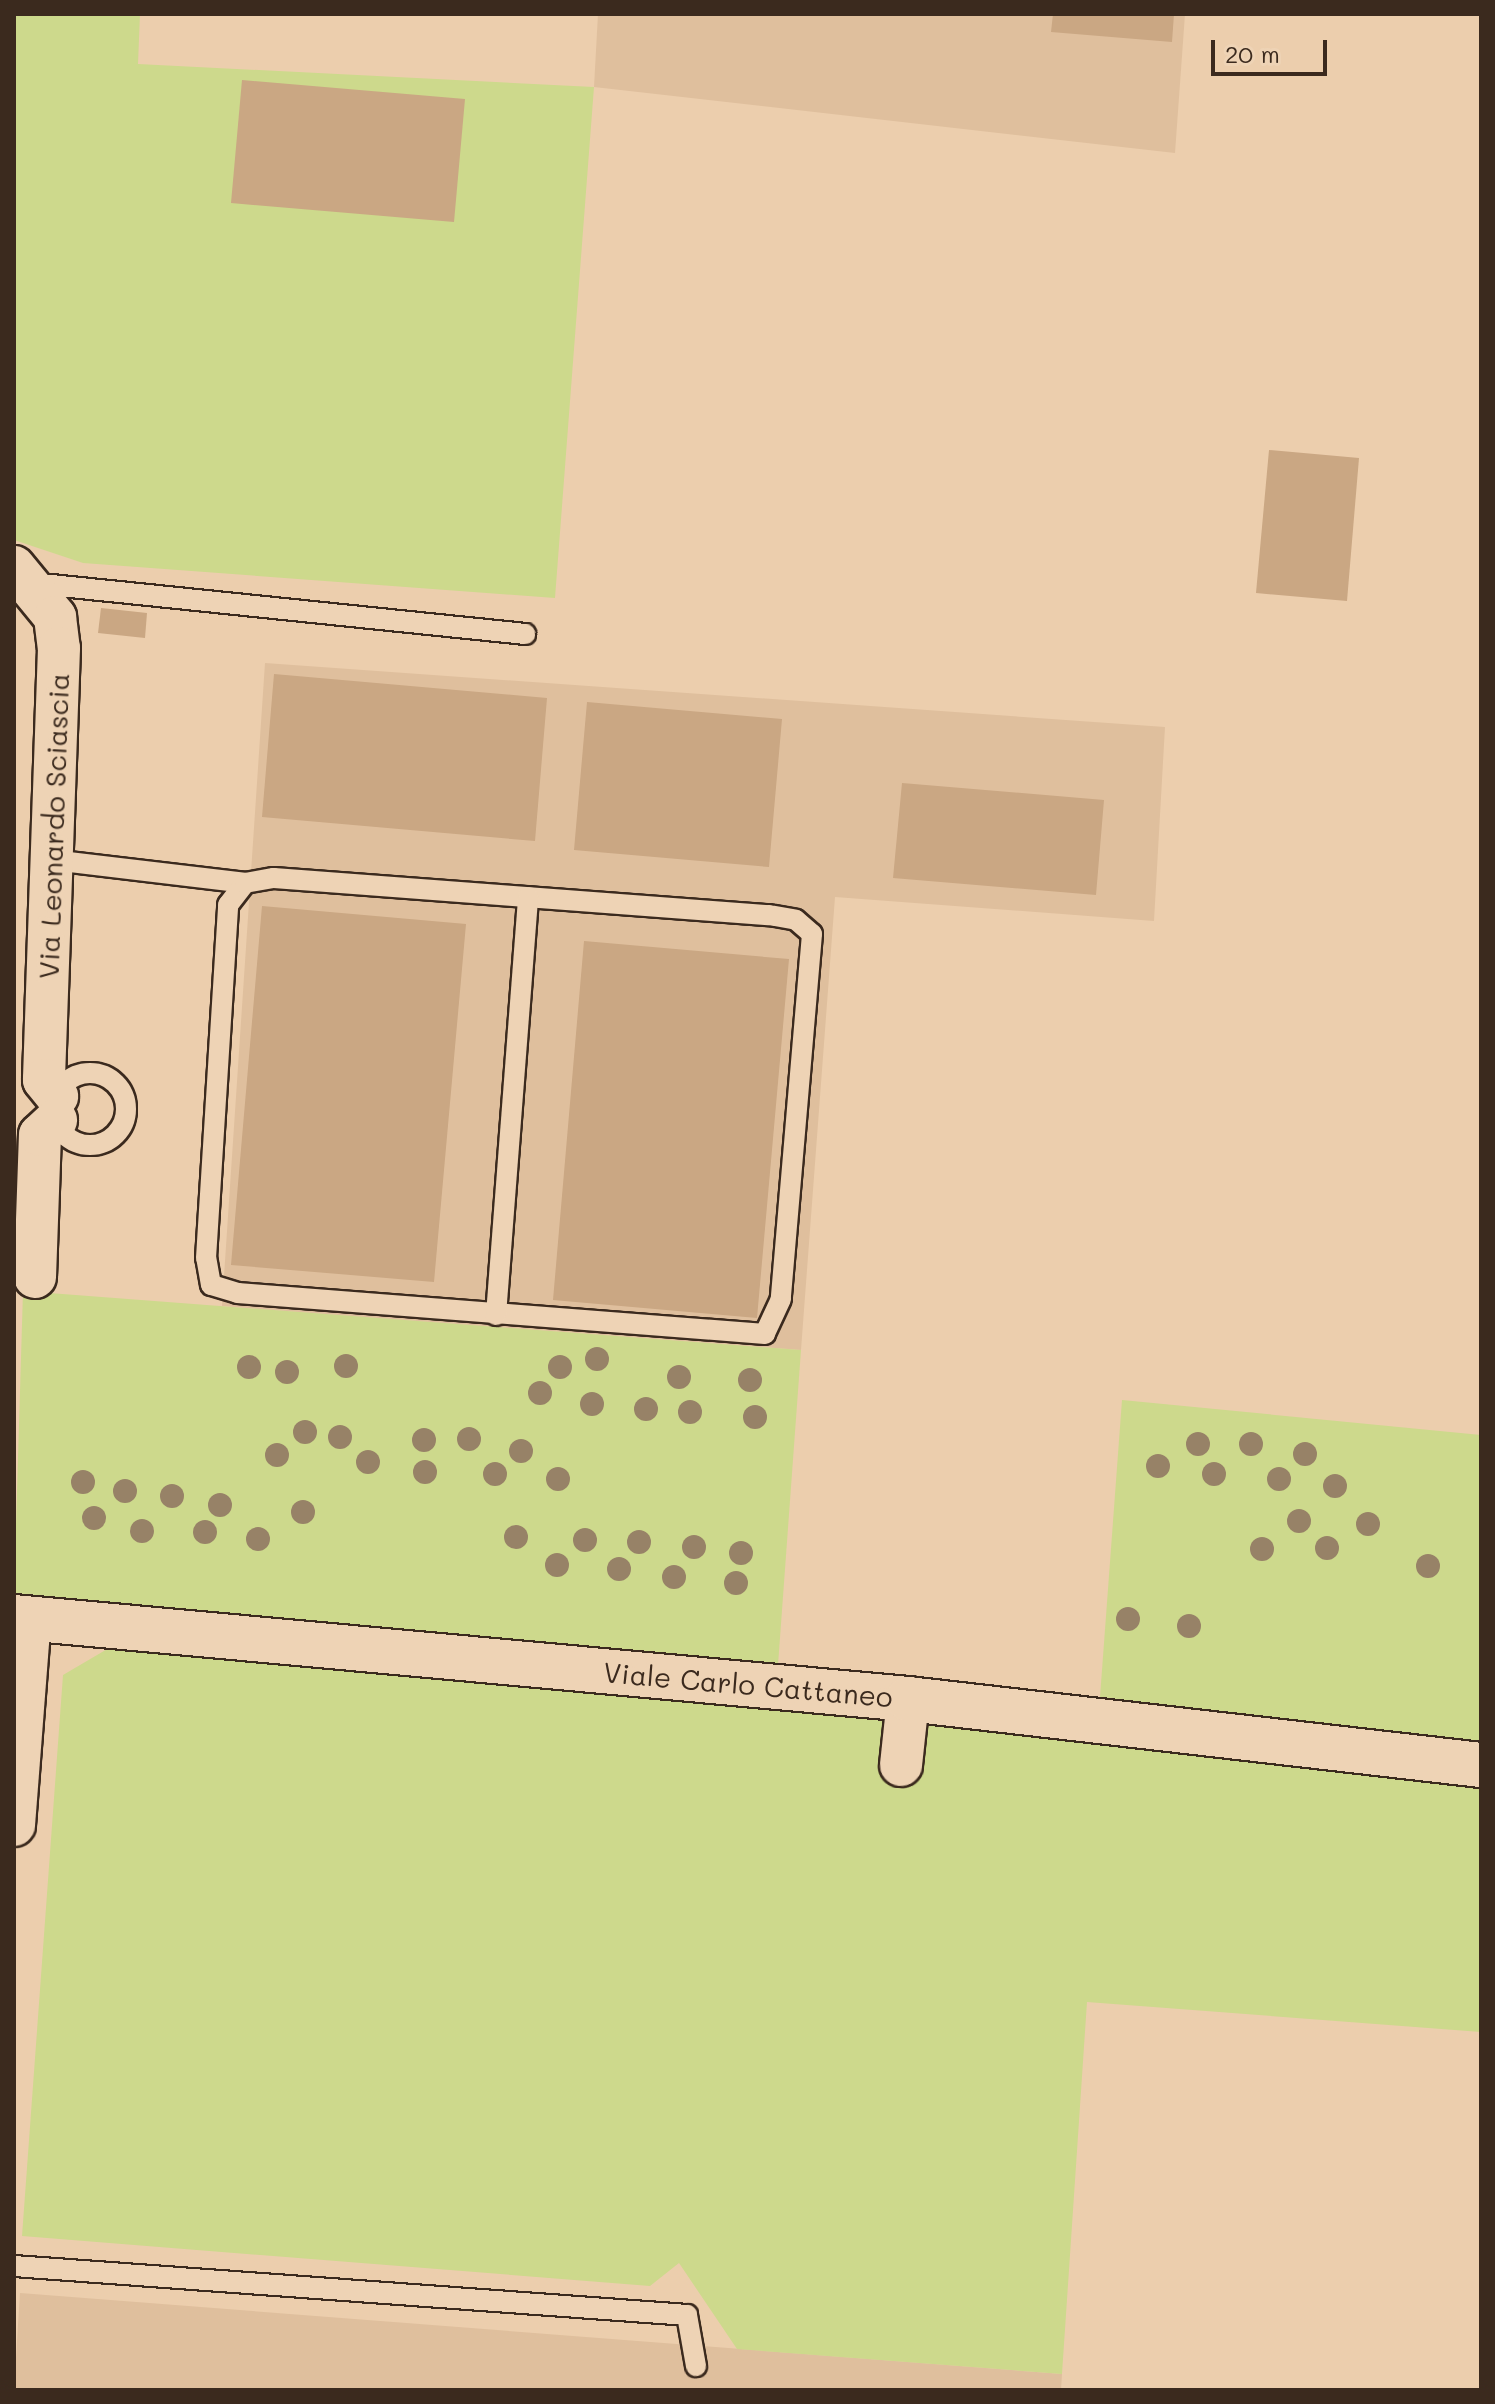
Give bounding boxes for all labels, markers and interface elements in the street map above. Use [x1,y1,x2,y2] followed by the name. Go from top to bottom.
[1215,24,1331,74] scale bar
[1225,38,1280,69] text: 20 m
[31,672,75,980] street label: Via Leonardo Sciascia
[602,1655,894,1713] street label: Viale Carlo Cattaneo

